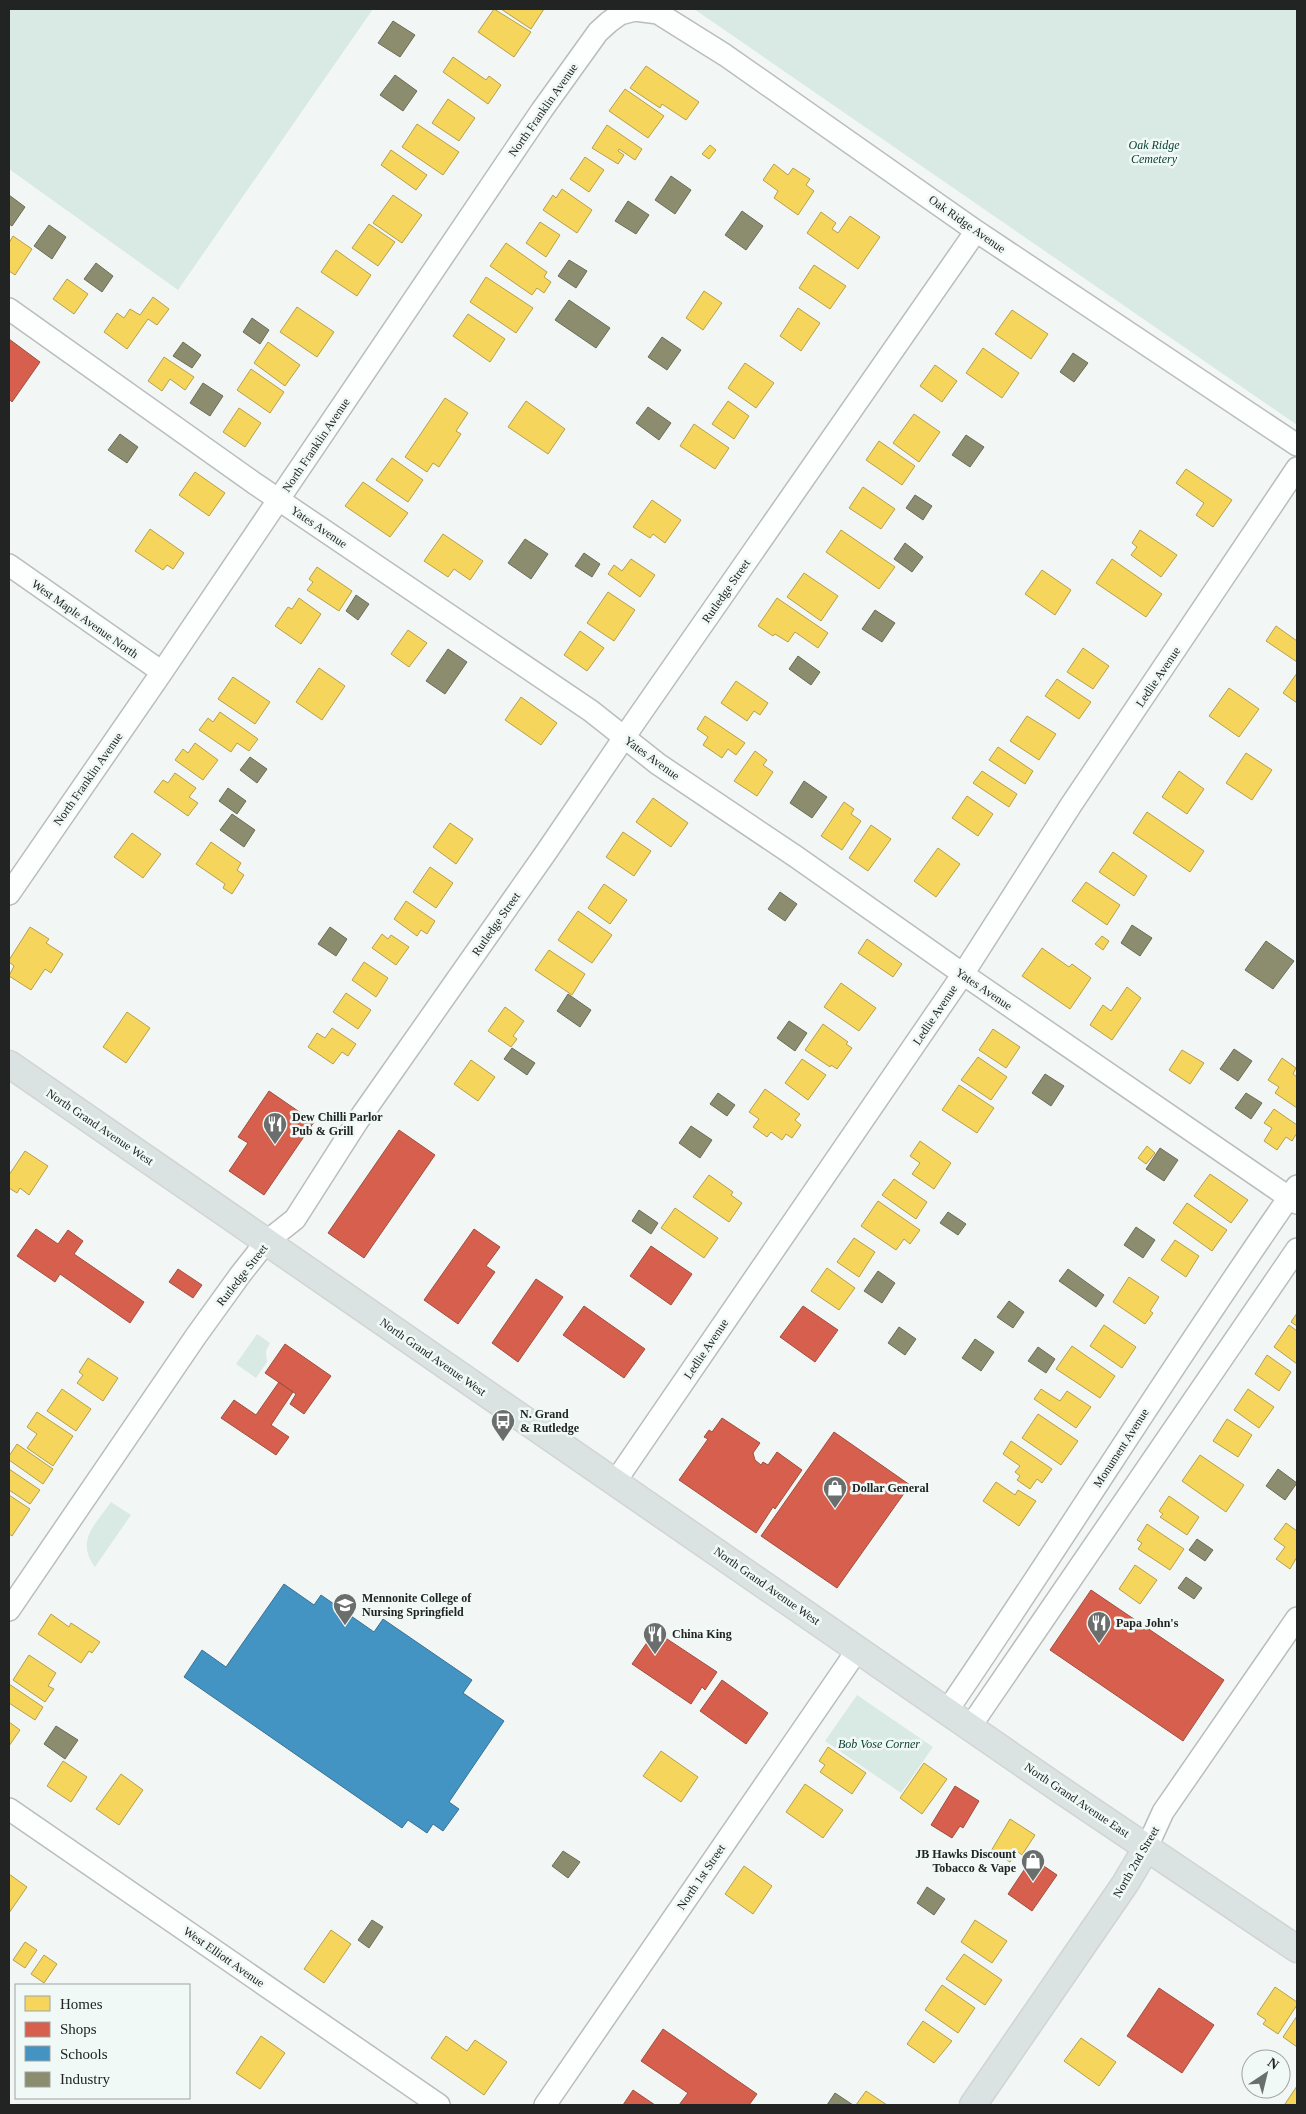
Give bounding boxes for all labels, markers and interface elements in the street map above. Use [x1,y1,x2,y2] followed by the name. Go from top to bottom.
[506,61,580,159] street label: North Franklin Avenue
[1129,138,1180,166] park label: Oak Ridge Cemetery
[926,192,1008,256] street label: Oak Ridge Avenue
[279,395,353,495] street label: North Franklin Avenue
[288,503,350,551] street label: Yates Avenue
[699,556,753,625] street label: Rutledge Street
[29,577,141,661] street label: West Maple Avenue North
[1133,644,1183,710] street label: Ledlie Avenue
[51,730,125,828] street label: North Franklin Avenue
[622,733,682,783] street label: Yates Avenue
[469,889,523,958] street label: Rutledge Street
[953,965,1015,1013] street label: Yates Avenue
[910,982,960,1048] street label: Ledlie Avenue
[44,1086,157,1168] street label: North Grand Avenue West
[292,1110,383,1138] place label: Dew Chilli Parlor Pub & Grill
[262,1111,288,1145] restaurant icon: Dew Chilli Parlor Pub & Grill
[214,1241,271,1309] street label: Rutledge Street
[377,1315,489,1399] street label: North Grand Avenue West
[681,1316,731,1382] street label: Ledlie Avenue
[1090,1406,1152,1490] street label: Monument Avenue
[520,1407,580,1435] place label: N. Grand & Rutledge
[490,1408,516,1442] bus stop icon: N. Grand & Rutledge
[822,1475,848,1509] shop icon: Dollar General
[852,1481,929,1495] place label: Dollar General
[711,1544,823,1628] street label: North Grand Avenue West
[362,1591,472,1619] place label: Mennonite College of Nursing Springfield
[332,1592,358,1626] school or university icon: Mennonite College of Nursing Springfield
[1086,1610,1112,1644] restaurant icon: Papa John's
[1116,1616,1179,1630] place label: Papa John's
[642,1621,668,1655] restaurant icon: China King
[672,1627,732,1641] place label: China King
[838,1737,920,1751] park label: Bob Vose Corner
[1022,1760,1133,1841] street label: North Grand Avenue East
[1110,1823,1162,1900] street label: North 2nd Street
[674,1841,728,1912] street label: North 1st Street
[915,1847,1017,1875] place label: JB Hawks Discount Tobacco & Vape
[1020,1848,1046,1882] shop icon: JB Hawks Discount Tobacco & Vape
[181,1924,267,1990] street label: West Elliott Avenue
[15,1984,190,2099] legend
[60,1996,103,2012] text: Homes
[60,2021,97,2037] text: Shops
[60,2046,108,2062] text: Schools
[1241,2049,1291,2099] north arrow
[1265,2055,1282,2073] text: N
[60,2071,110,2087] text: Industry

